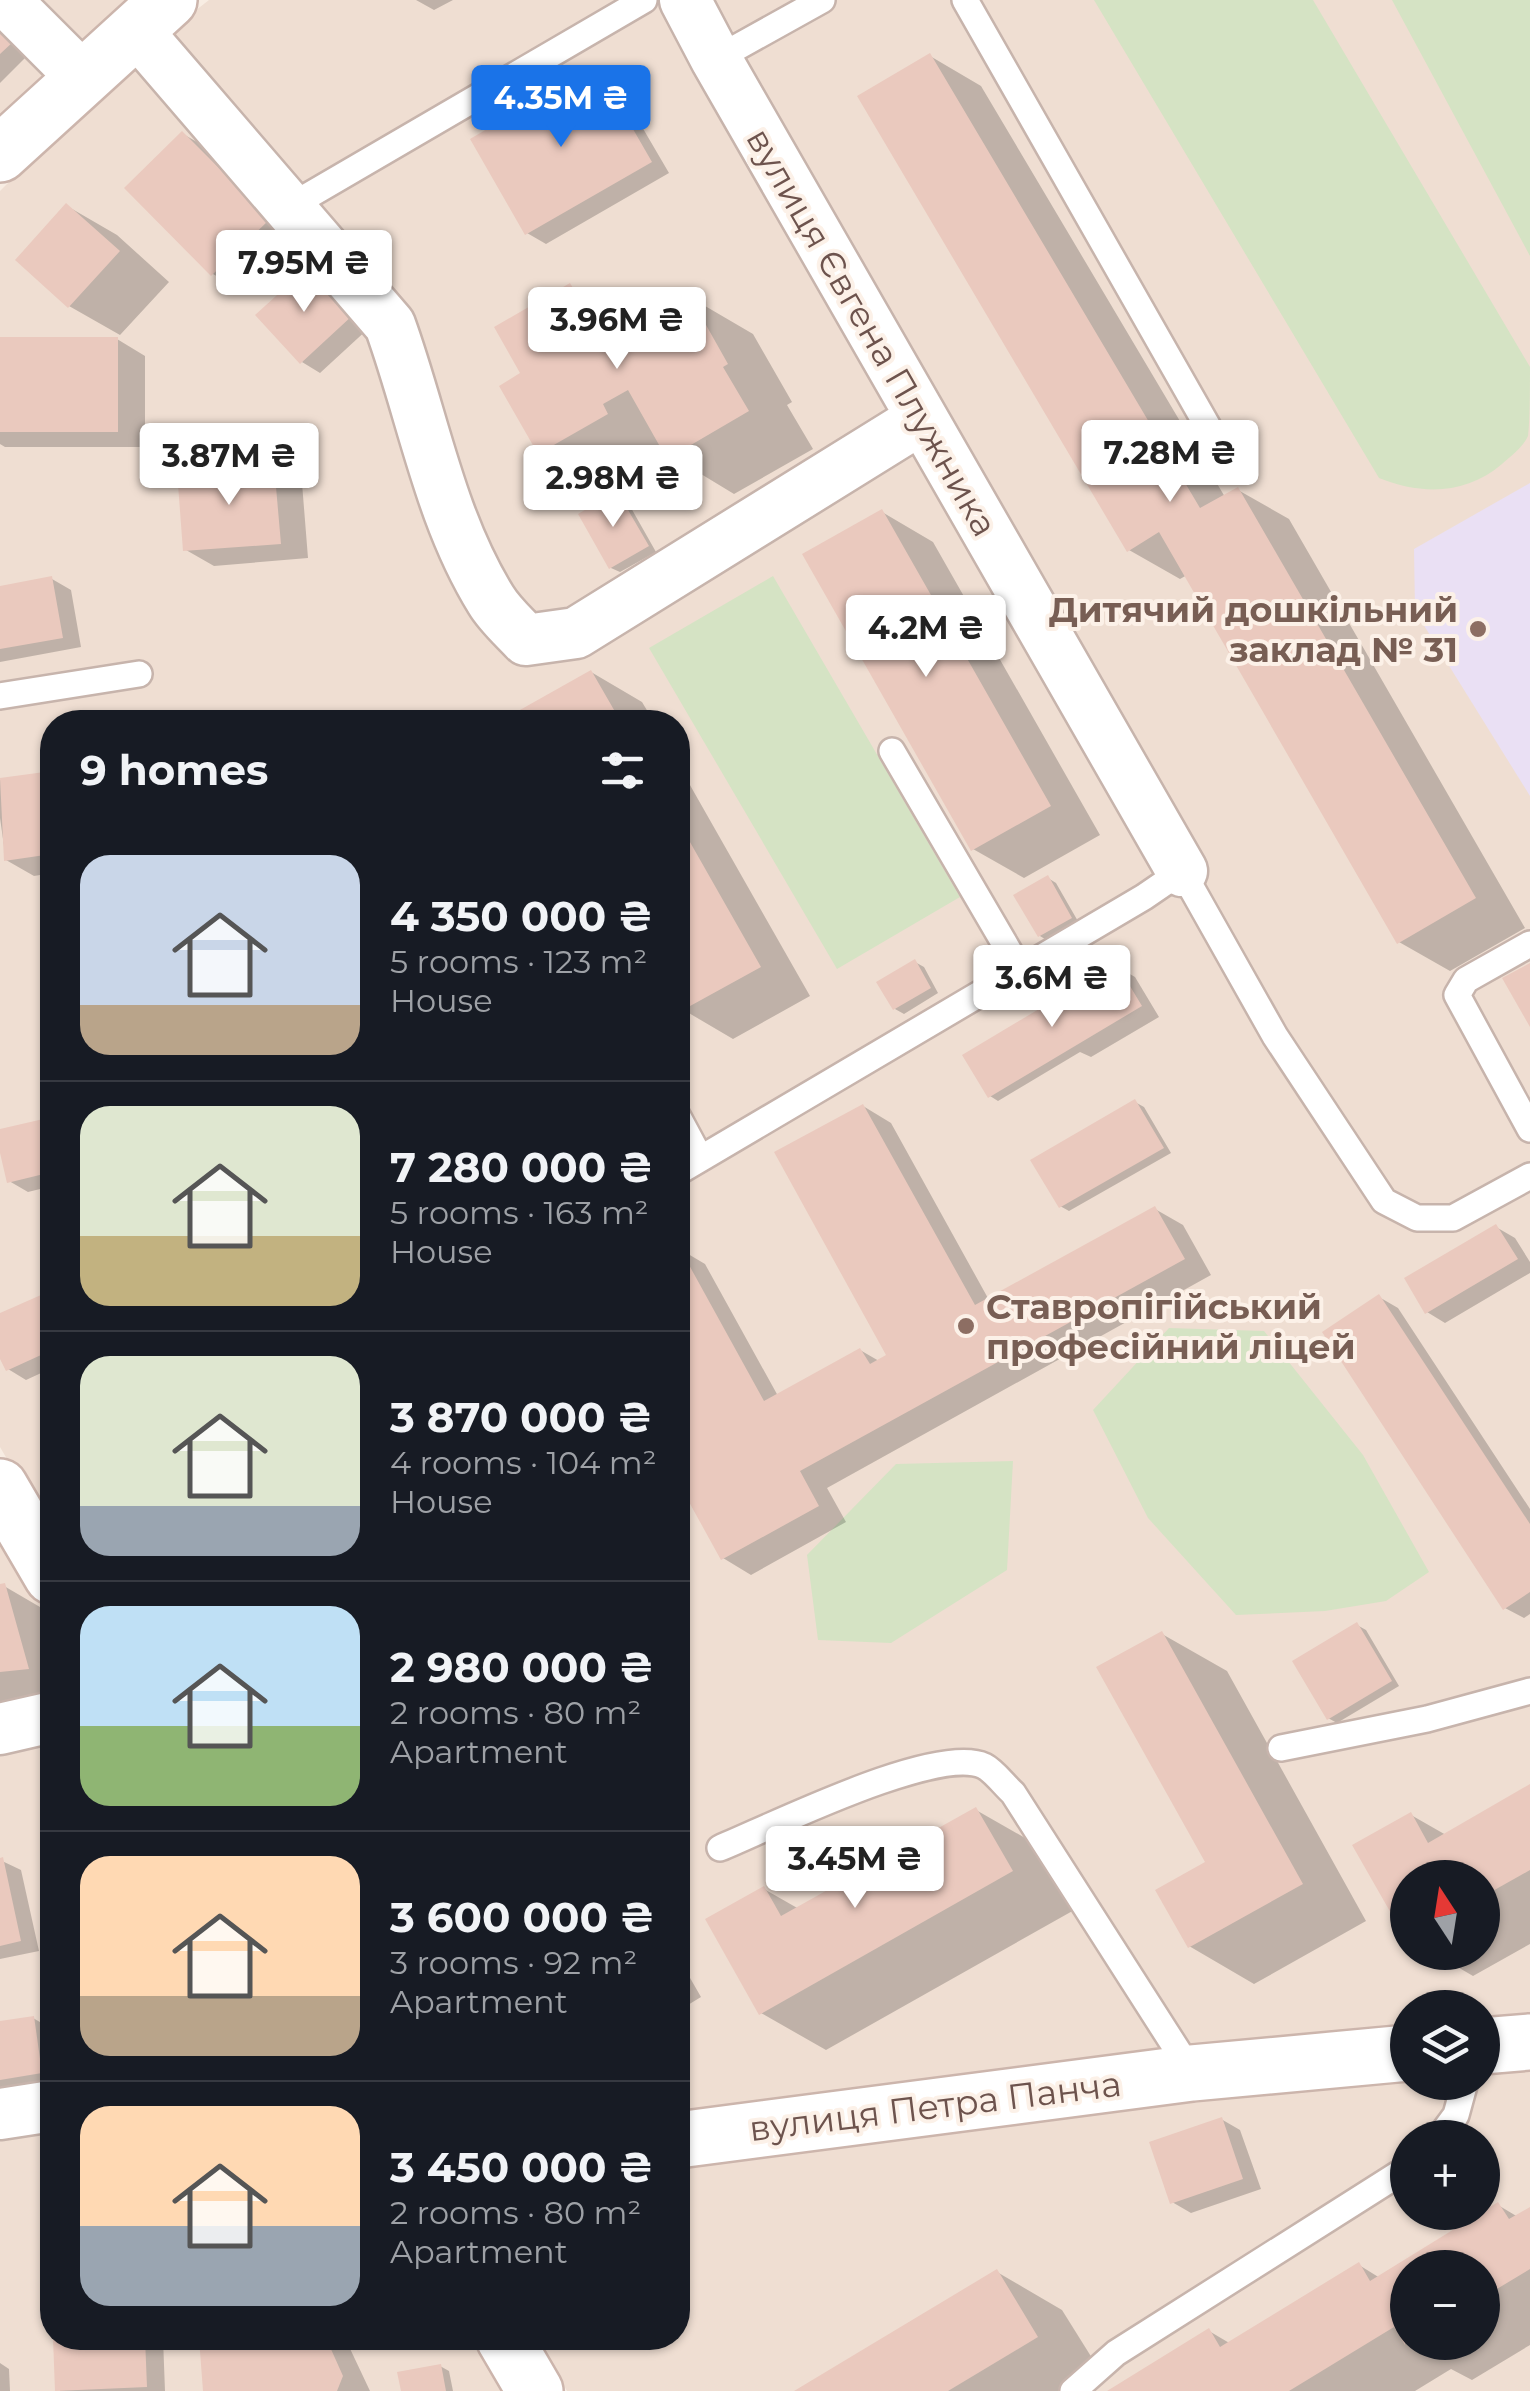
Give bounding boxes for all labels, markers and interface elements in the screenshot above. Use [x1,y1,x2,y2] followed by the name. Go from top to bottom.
[469,65,653,150] pin: 4.35M ₴
[493,78,629,117] text: 4.35M ₴
[737,120,1007,544] street label: вулиця Євгена Плужника
[212,230,396,315] pin: 7.95M ₴
[238,243,370,282] text: 7.95M ₴
[525,287,709,372] pin: 3.96M ₴
[550,300,684,339] text: 3.96M ₴
[1078,420,1262,505] pin: 7.28M ₴
[137,423,321,508] pin: 3.87M ₴
[1103,433,1237,472] text: 7.28M ₴
[162,436,296,475] text: 3.87M ₴
[521,445,705,530] pin: 2.98M ₴
[545,458,681,497] text: 2.98M ₴
[1049,588,1458,671] place label: Дитячий дошкільний заклад № 31
[845,595,1007,680] pin: 4.2M ₴
[868,608,984,647] text: 4.2M ₴
[1467,618,1489,640] marker: Дитячий дошкільний заклад № 31
[595,743,650,798] icon: filters
[80,744,268,796] text: 9 homes
[390,890,653,942] text: 4 350 000 ₴
[160,895,280,1015] icon: home
[390,942,647,981] text: 5 rooms · 123 m²
[971,945,1133,1030] pin: 3.6M ₴
[995,958,1109,997] text: 3.6M ₴
[390,981,493,1020] text: House
[390,1141,653,1193] text: 7 280 000 ₴
[160,1146,280,1266] icon: home
[390,1193,649,1232] text: 5 rooms · 163 m²
[390,1232,493,1271] text: House
[986,1285,1356,1368] place label: Ставропігійський професійний ліцей
[955,1315,977,1337] marker: Ставропігійський професійний ліцей
[390,1391,652,1443] text: 3 870 000 ₴
[160,1396,280,1516] icon: home
[390,1443,656,1482] text: 4 rooms · 104 m²
[390,1482,493,1521] text: House
[390,1641,654,1693] text: 2 980 000 ₴
[160,1646,280,1766] icon: home
[390,1693,641,1732] text: 2 rooms · 80 m²
[390,1732,568,1771] text: Apartment
[763,1826,947,1911] pin: 3.45M ₴
[788,1839,922,1878] text: 3.45M ₴
[1390,1860,1500,1970] north arrow
[1390,1860,1500,2360] map controls
[390,1891,655,1943] text: 3 600 000 ₴
[160,1896,280,2016] icon: home
[390,1943,637,1982] text: 3 rooms · 92 m²
[390,1982,568,2021] text: Apartment
[1390,1990,1500,2100] button: layers
[747,2062,1123,2150] street label: вулиця Петра Панча
[1390,2120,1500,2230] button: +
[390,2141,653,2193] text: 3 450 000 ₴
[160,2146,280,2266] icon: home
[390,2193,641,2232] text: 2 rooms · 80 m²
[390,2232,568,2271] text: Apartment
[1390,2250,1500,2360] button: −

